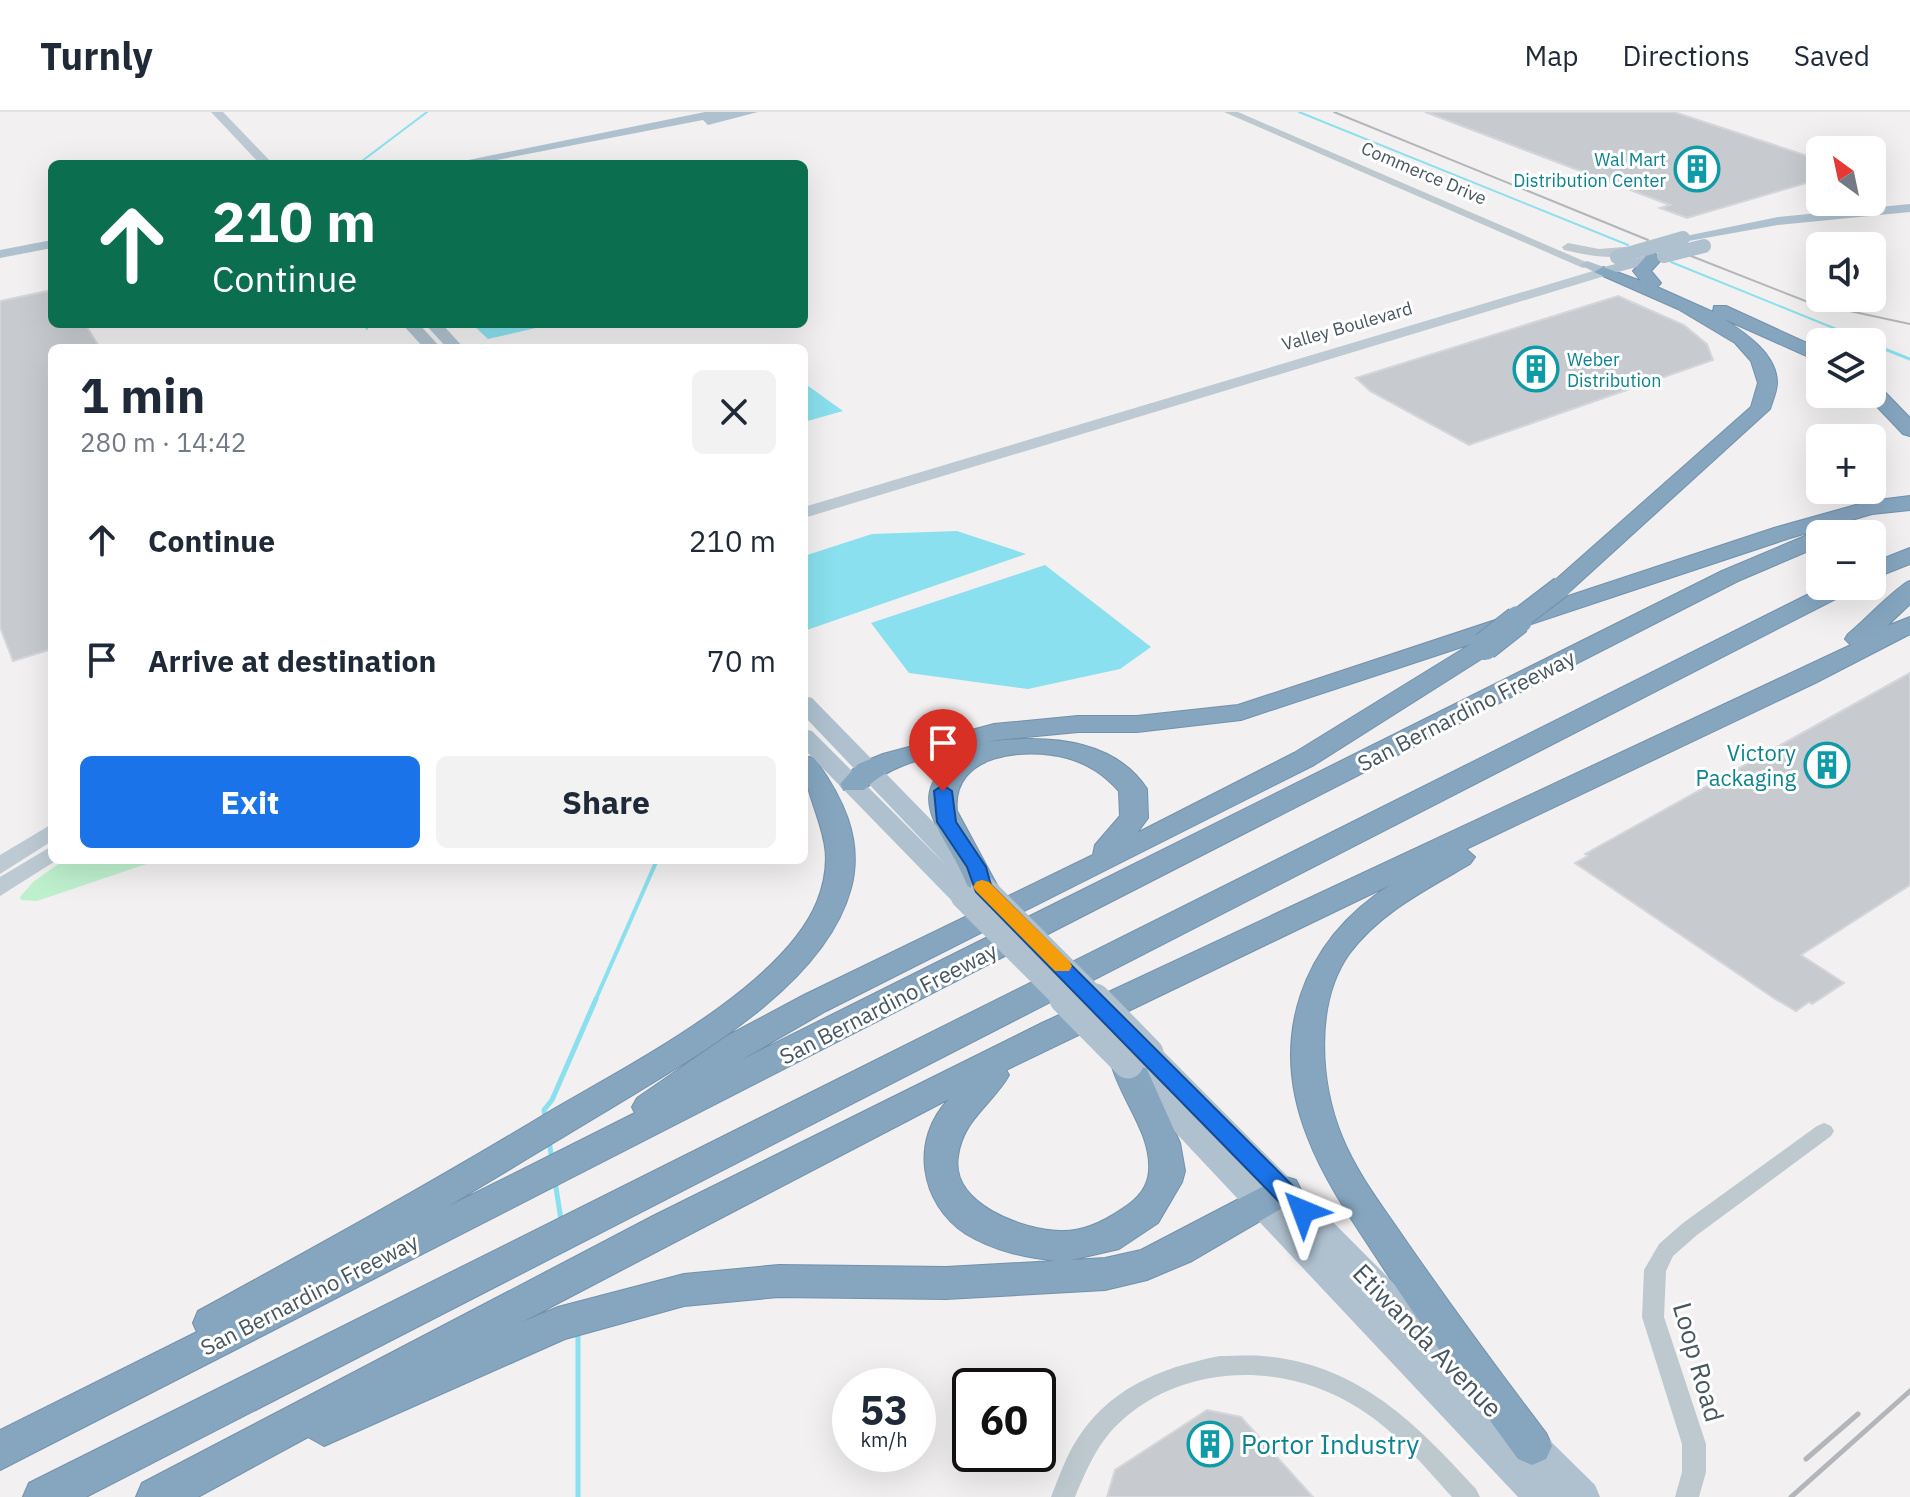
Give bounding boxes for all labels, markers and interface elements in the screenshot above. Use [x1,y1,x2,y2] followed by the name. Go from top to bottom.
[40,31,153,80] text: Turnly
[1524,37,1578,74] text: Map
[1622,37,1750,74] text: Directions
[1794,37,1870,74] text: Saved
[1358,136,1490,210] street label: Commerce Drive
[1806,136,1886,216] north arrow
[1806,136,1886,600] map controls
[1673,145,1721,193] building icon: Wal Mart Distribution Center
[1513,148,1666,192] place label: Wal Mart Distribution Center
[212,185,376,257] text: 210 m
[80,192,184,296] icon: ahead
[1806,232,1886,312] button: sound
[212,255,357,302] text: Continue
[1279,296,1415,356] street label: Valley Boulevard
[1806,328,1886,408] button: layers
[1512,345,1560,393] building icon: Weber Distribution
[1567,348,1661,392] place label: Weber Distribution
[80,364,205,426] text: 1 min
[692,370,776,454] button: close
[1806,424,1886,504] button: +
[80,425,246,459] text: 280 m · 14:42
[80,518,124,562] icon: ahead
[1806,520,1886,600] button: −
[148,521,275,560] text: Continue
[689,521,776,560] text: 210 m
[80,638,124,682] icon: arrive
[148,641,436,680] text: Arrive at destination
[707,641,776,680] text: 70 m
[1352,643,1580,777] street label: San Bernardino Freeway
[909,709,977,791] pin
[921,721,965,765] icon: arrive
[1696,738,1796,792] place label: Victory Packaging
[1803,741,1851,789] building icon: Victory Packaging
[80,756,420,848] button: Exit
[436,756,776,848] button: Share
[774,936,1002,1070] street label: San Bernardino Freeway
[1261,1169,1345,1253] position arrow
[195,1227,423,1361] street label: San Bernardino Freeway
[1346,1256,1510,1424] street label: Etiwanda Avenue
[1666,1298,1732,1426] street label: Loop Road
[952,1368,1056,1472] speed limit sign: 60
[860,1384,908,1436] text: 53
[1186,1420,1234,1468] building icon: Portor Industry
[860,1426,908,1453] text: km/h
[1241,1427,1419,1461] place label: Portor Industry

